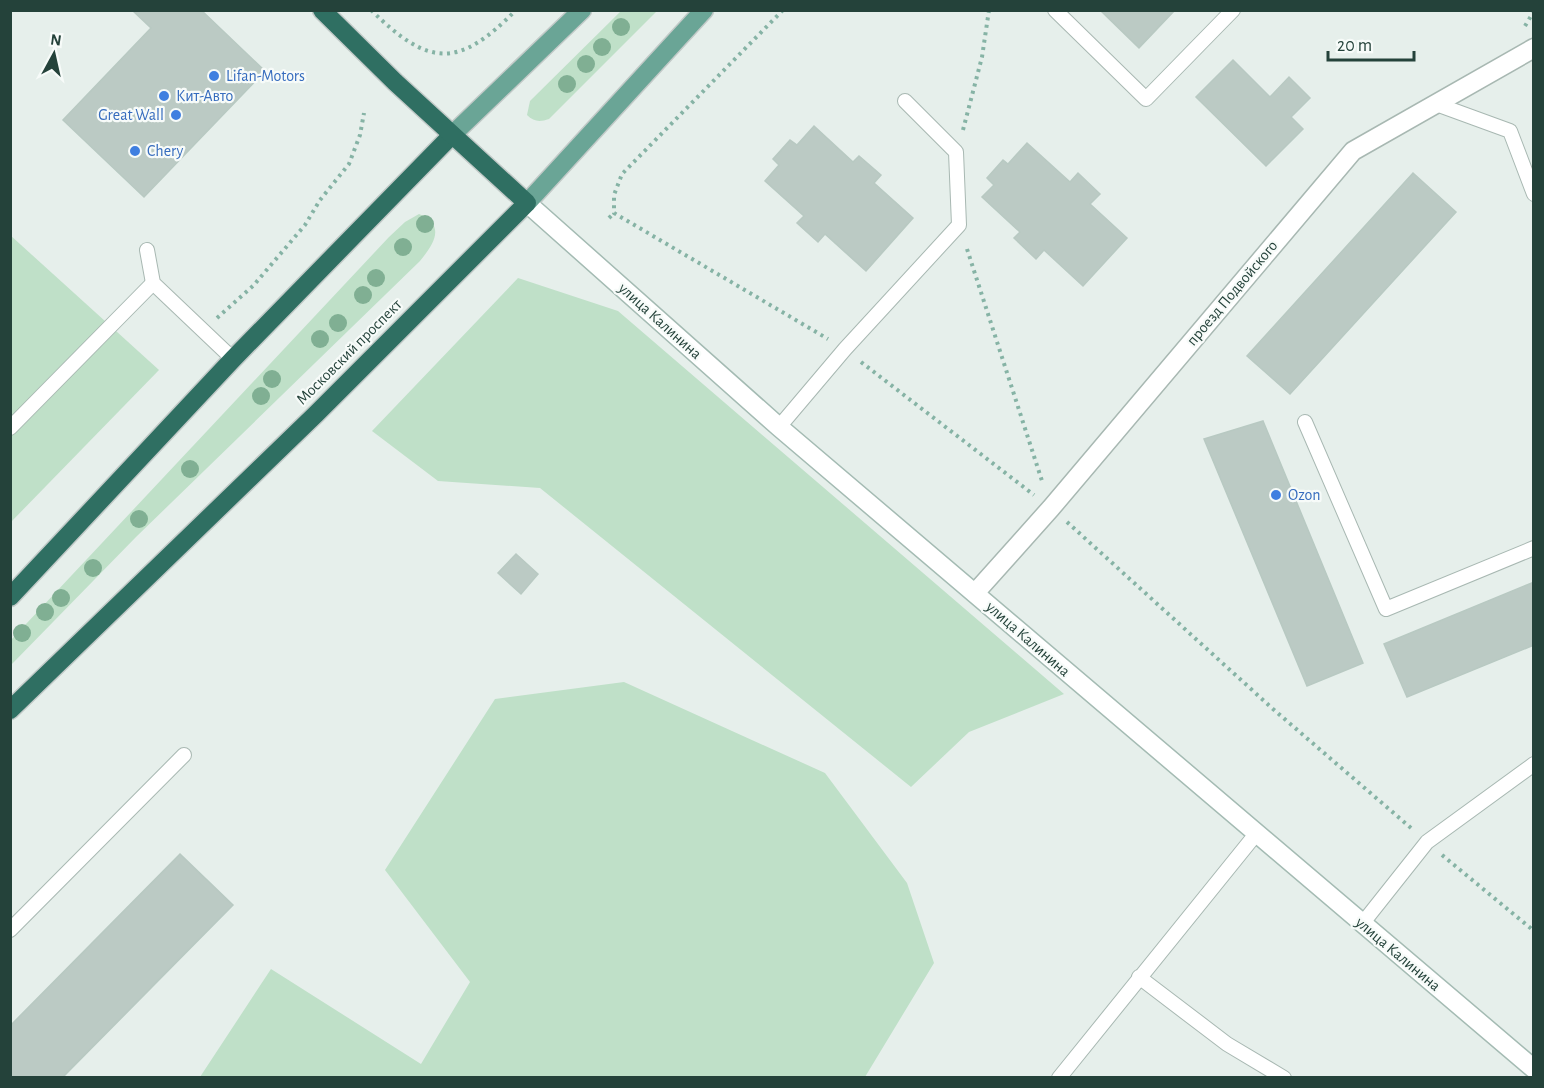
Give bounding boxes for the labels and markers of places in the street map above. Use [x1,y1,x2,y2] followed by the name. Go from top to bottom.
[226,68,305,84] place label: Lifan-Motors
[207,69,221,83] marker: Lifan-Motors
[176,88,234,104] place label: Кит-Авто
[157,89,171,103] marker: Кит-Авто
[98,107,164,123] place label: Great Wall
[169,108,183,122] marker: Great Wall
[147,143,183,160] place label: Chery
[128,144,142,158] marker: Chery
[1288,487,1320,503] place label: Ozon
[1269,488,1283,502] marker: Ozon

